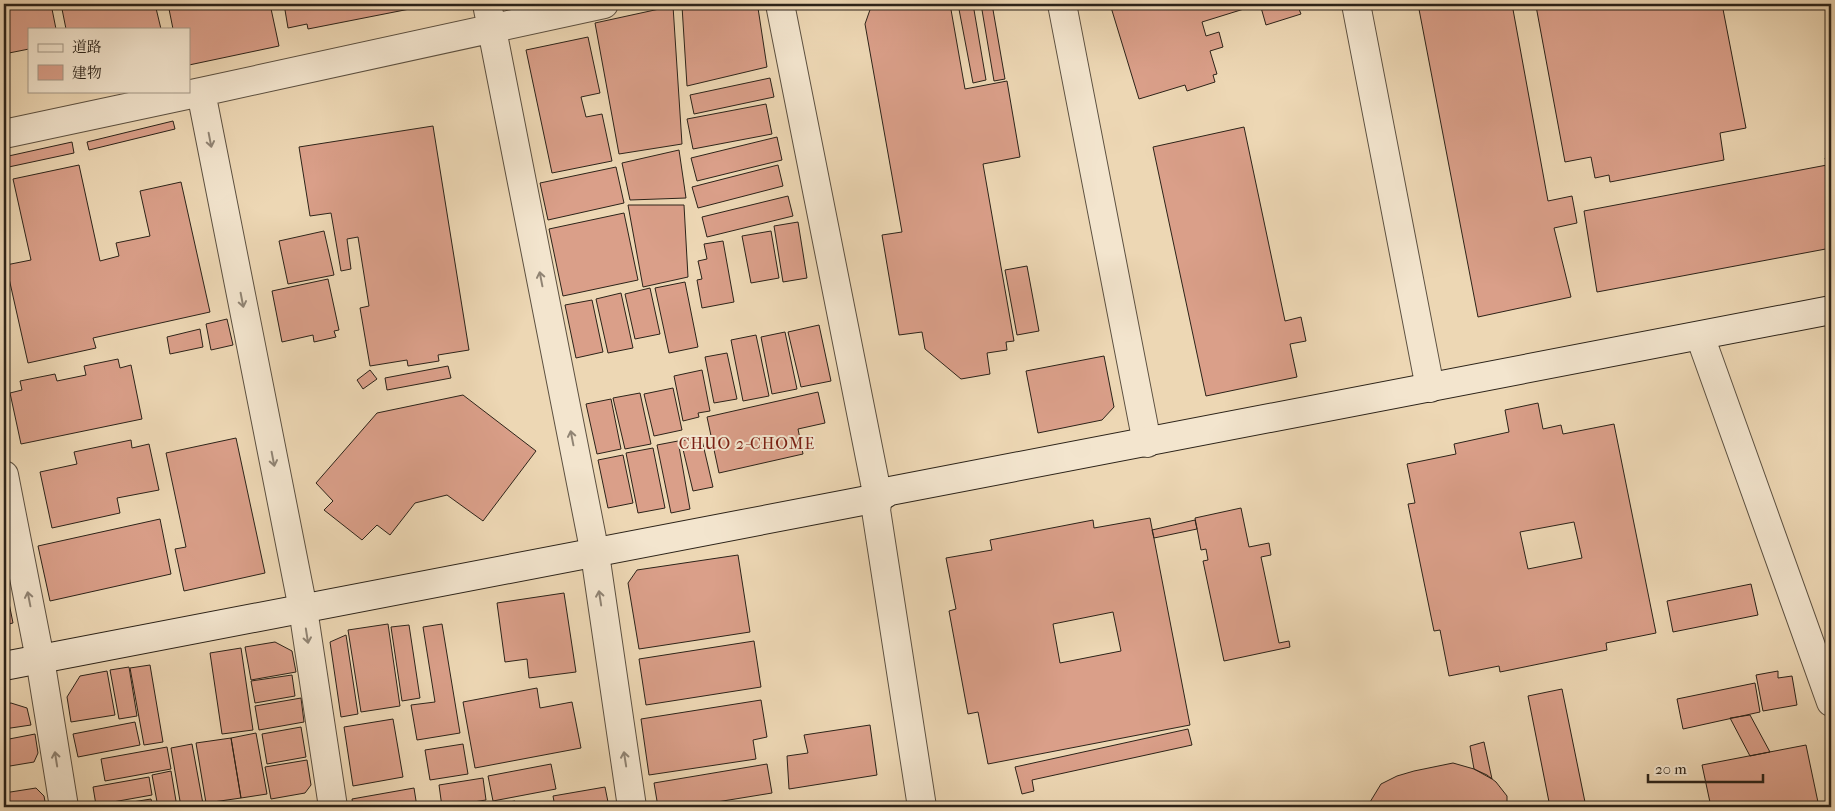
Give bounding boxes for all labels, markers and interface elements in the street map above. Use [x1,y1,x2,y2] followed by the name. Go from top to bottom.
[28,28,190,92] legend
[72,38,102,56] text: 道路
[72,64,102,82] text: 建物
[206,132,216,148] one-way arrow
[536,271,545,287] one-way arrow
[237,291,247,307] one-way arrow
[567,431,576,447] one-way arrow
[679,434,815,453] district label: CHUO 2-CHOME
[269,451,278,467] one-way arrow
[23,591,33,607] one-way arrow
[595,591,605,607] one-way arrow
[302,627,312,643] one-way arrow
[51,751,61,767] one-way arrow
[620,751,630,767] one-way arrow
[1648,751,1762,783] scale bar
[1655,760,1687,778] text: 20 m

